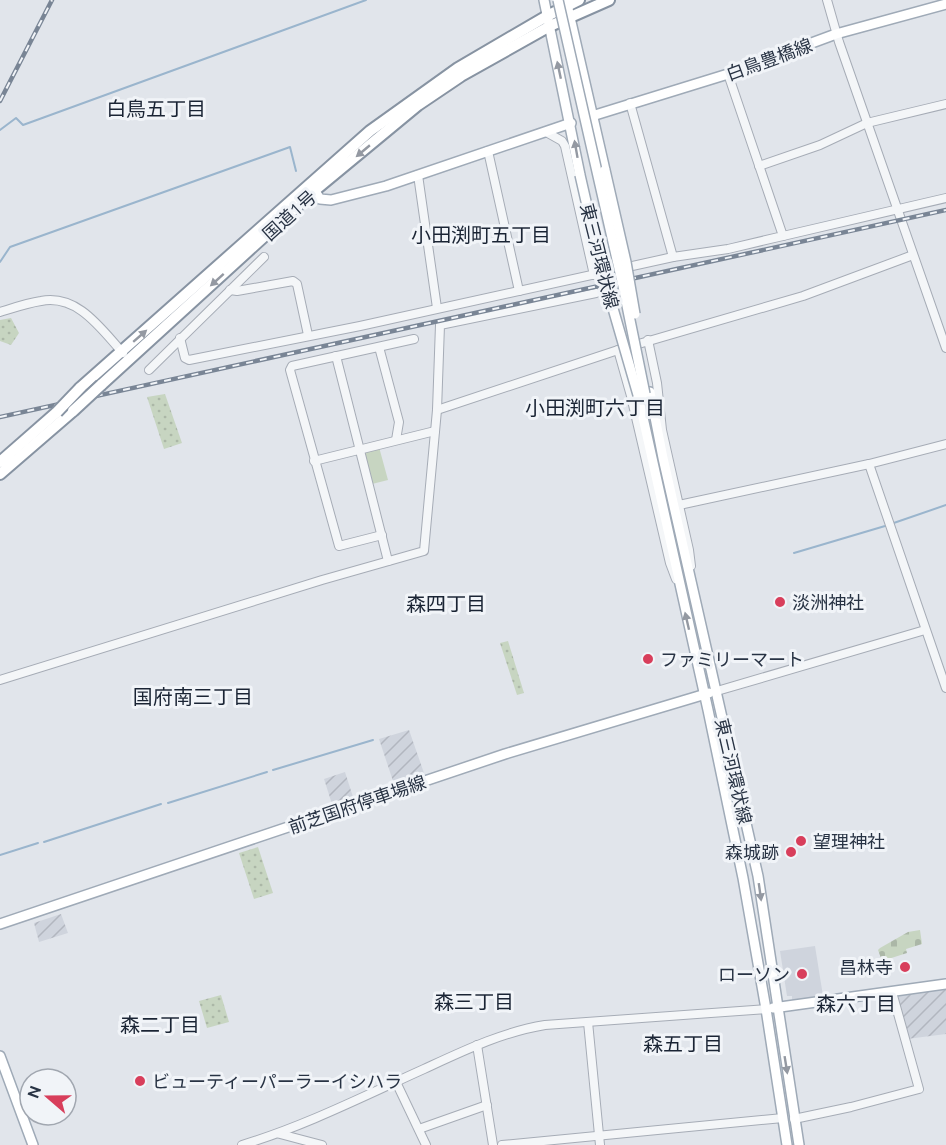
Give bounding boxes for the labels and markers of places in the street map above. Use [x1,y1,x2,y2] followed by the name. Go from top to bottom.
[792,592,864,612] place label: 淡洲神社
[773,595,787,609] marker: 淡洲神社
[660,649,804,669] place label: ファミリーマート
[641,652,655,666] marker: ファミリーマート
[813,831,885,851] place label: 望理神社
[794,834,808,848] marker: 望理神社
[725,842,779,862] place label: 森城跡
[784,845,798,859] marker: 森城跡
[839,957,893,977] place label: 昌林寺
[898,960,912,974] marker: 昌林寺
[718,964,790,984] place label: ローソン
[795,967,809,981] marker: ローソン
[152,1071,402,1091] place label: ビューティーパーラーイシハラ
[133,1074,147,1088] marker: ビューティーパーラーイシハラ

